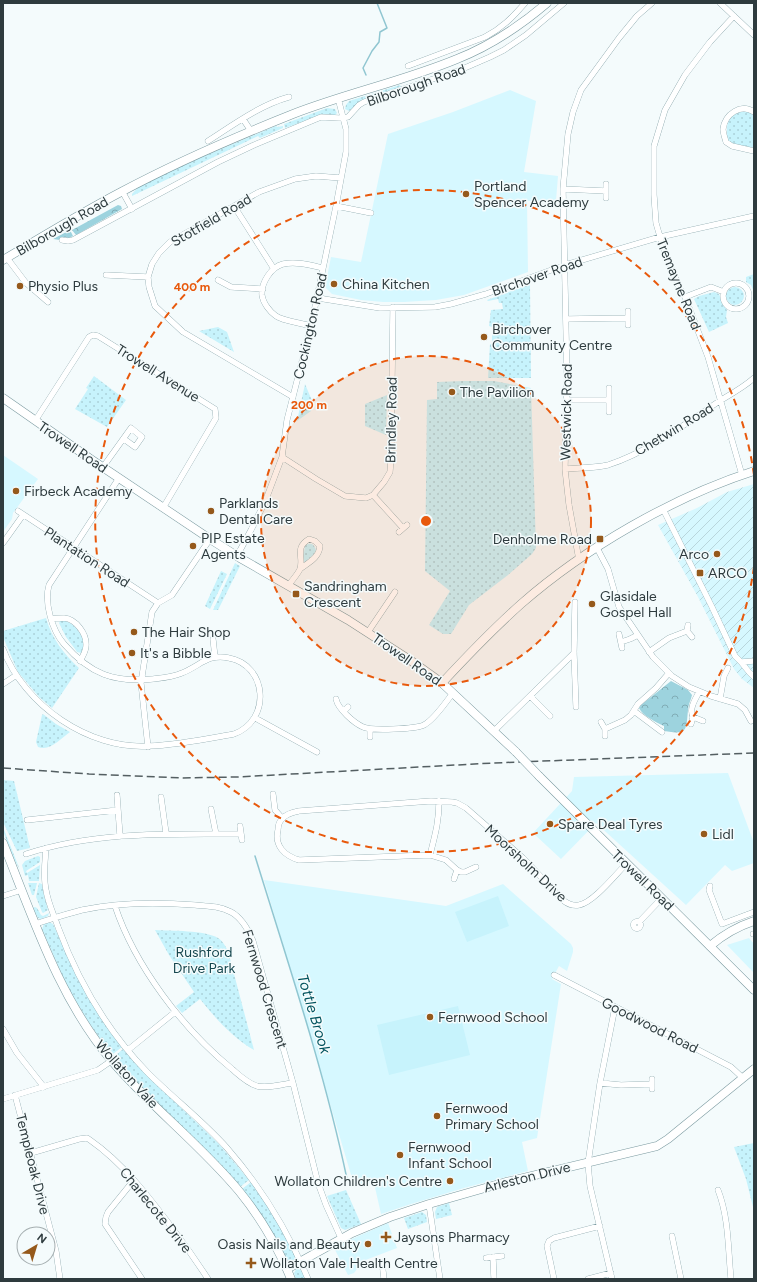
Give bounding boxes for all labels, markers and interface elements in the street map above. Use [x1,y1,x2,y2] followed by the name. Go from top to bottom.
[364,61,468,110] street label: Bilborough Road
[474,178,589,211] place label: Portland Spencer Academy
[461,189,471,199] marker: Portland Spencer Academy
[168,190,255,250] street label: Stotfield Road
[13,193,111,260] street label: Bilborough Road
[653,236,705,332] street label: Tremayne Road
[489,253,585,300] street label: Birchover Road
[290,271,331,381] street label: Cockington Road
[342,276,430,293] place label: China Kitchen
[28,278,98,295] place label: Physio Plus
[329,279,339,289] marker: China Kitchen
[174,280,210,294] text: 400 m
[15,281,25,291] marker: Physio Plus
[492,321,613,354] place label: Birchover Community Centre
[479,332,489,342] marker: Birchover Community Centre
[113,341,203,406] street label: Trowell Avenue
[557,364,576,460] street label: Westwick Road
[382,377,401,463] street label: Brindley Road
[460,384,535,401] place label: The Pavilion
[447,387,457,397] marker: The Pavilion
[291,398,327,412] text: 200 m
[632,399,717,460] street label: Chetwin Road
[35,418,111,477] street label: Trowell Road
[24,483,133,500] place label: Firbeck Academy
[11,486,21,496] marker: Firbeck Academy
[219,495,293,528] place label: Parklands Dental Care
[206,506,216,516] marker: Parklands Dental Care
[419,514,433,528] centre of rings
[41,523,133,591] street label: Plantation Road
[201,530,265,563] place label: PIP Estate Agents
[493,531,592,548] place label: Denholme Road
[595,534,605,544] marker: Denholme Road
[188,541,198,551] marker: PIP Estate Agents
[679,546,709,563] place label: Arco
[712,549,722,559] marker: Arco
[708,565,747,582] place label: ARCO
[695,568,705,578] marker: ARCO
[304,578,387,611] place label: Sandringham Crescent
[600,588,672,621] place label: Glasidale Gospel Hall
[291,589,301,599] marker: Sandringham Crescent
[587,599,597,609] marker: Glasidale Gospel Hall
[142,624,231,641] place label: The Hair Shop
[129,627,139,637] marker: The Hair Shop
[369,629,444,689] street label: Trowell Road
[140,645,212,662] place label: It's a Bibble
[127,648,137,658] marker: It's a Bibble
[558,816,663,833] place label: Spare Deal Tyres
[545,819,555,829] marker: Spare Deal Tyres
[481,821,571,906] street label: Moorsholm Drive
[712,826,734,843] place label: Lidl
[699,829,709,839] marker: Lidl
[608,846,677,914] street label: Trowell Road
[238,928,291,1051] street label: Fernwood Crescent
[173,944,235,977] park label: Rushford Drive Park
[293,972,335,1056] water label: Tottle Brook
[599,994,701,1057] street label: Goodwood Road
[438,1009,548,1026] place label: Fernwood School
[425,1012,435,1022] marker: Fernwood School
[92,1037,162,1112] street label: Wollaton Vale
[445,1100,539,1133] place label: Fernwood Primary School
[432,1111,442,1121] marker: Fernwood Primary School
[12,1112,53,1217] street label: Templeoak Drive
[408,1139,492,1172] place label: Fernwood Infant School
[395,1150,405,1160] marker: Fernwood Infant School
[482,1158,572,1196] street label: Arleston Drive
[116,1164,195,1257] street label: Charlecote Drive
[274,1173,442,1190] place label: Wollaton Children's Centre
[445,1176,455,1186] marker: Wollaton Children's Centre
[16,1226,56,1266] north arrow
[394,1229,510,1246] place label: Jaysons Pharmacy
[34,1231,49,1246] text: N
[381,1232,391,1242] marker: Jaysons Pharmacy
[218,1236,361,1253] place label: Oasis Nails and Beauty
[363,1239,373,1249] marker: Oasis Nails and Beauty
[260,1255,438,1272] place label: Wollaton Vale Health Centre
[245,1257,257,1269] marker: Wollaton Vale Health Centre

